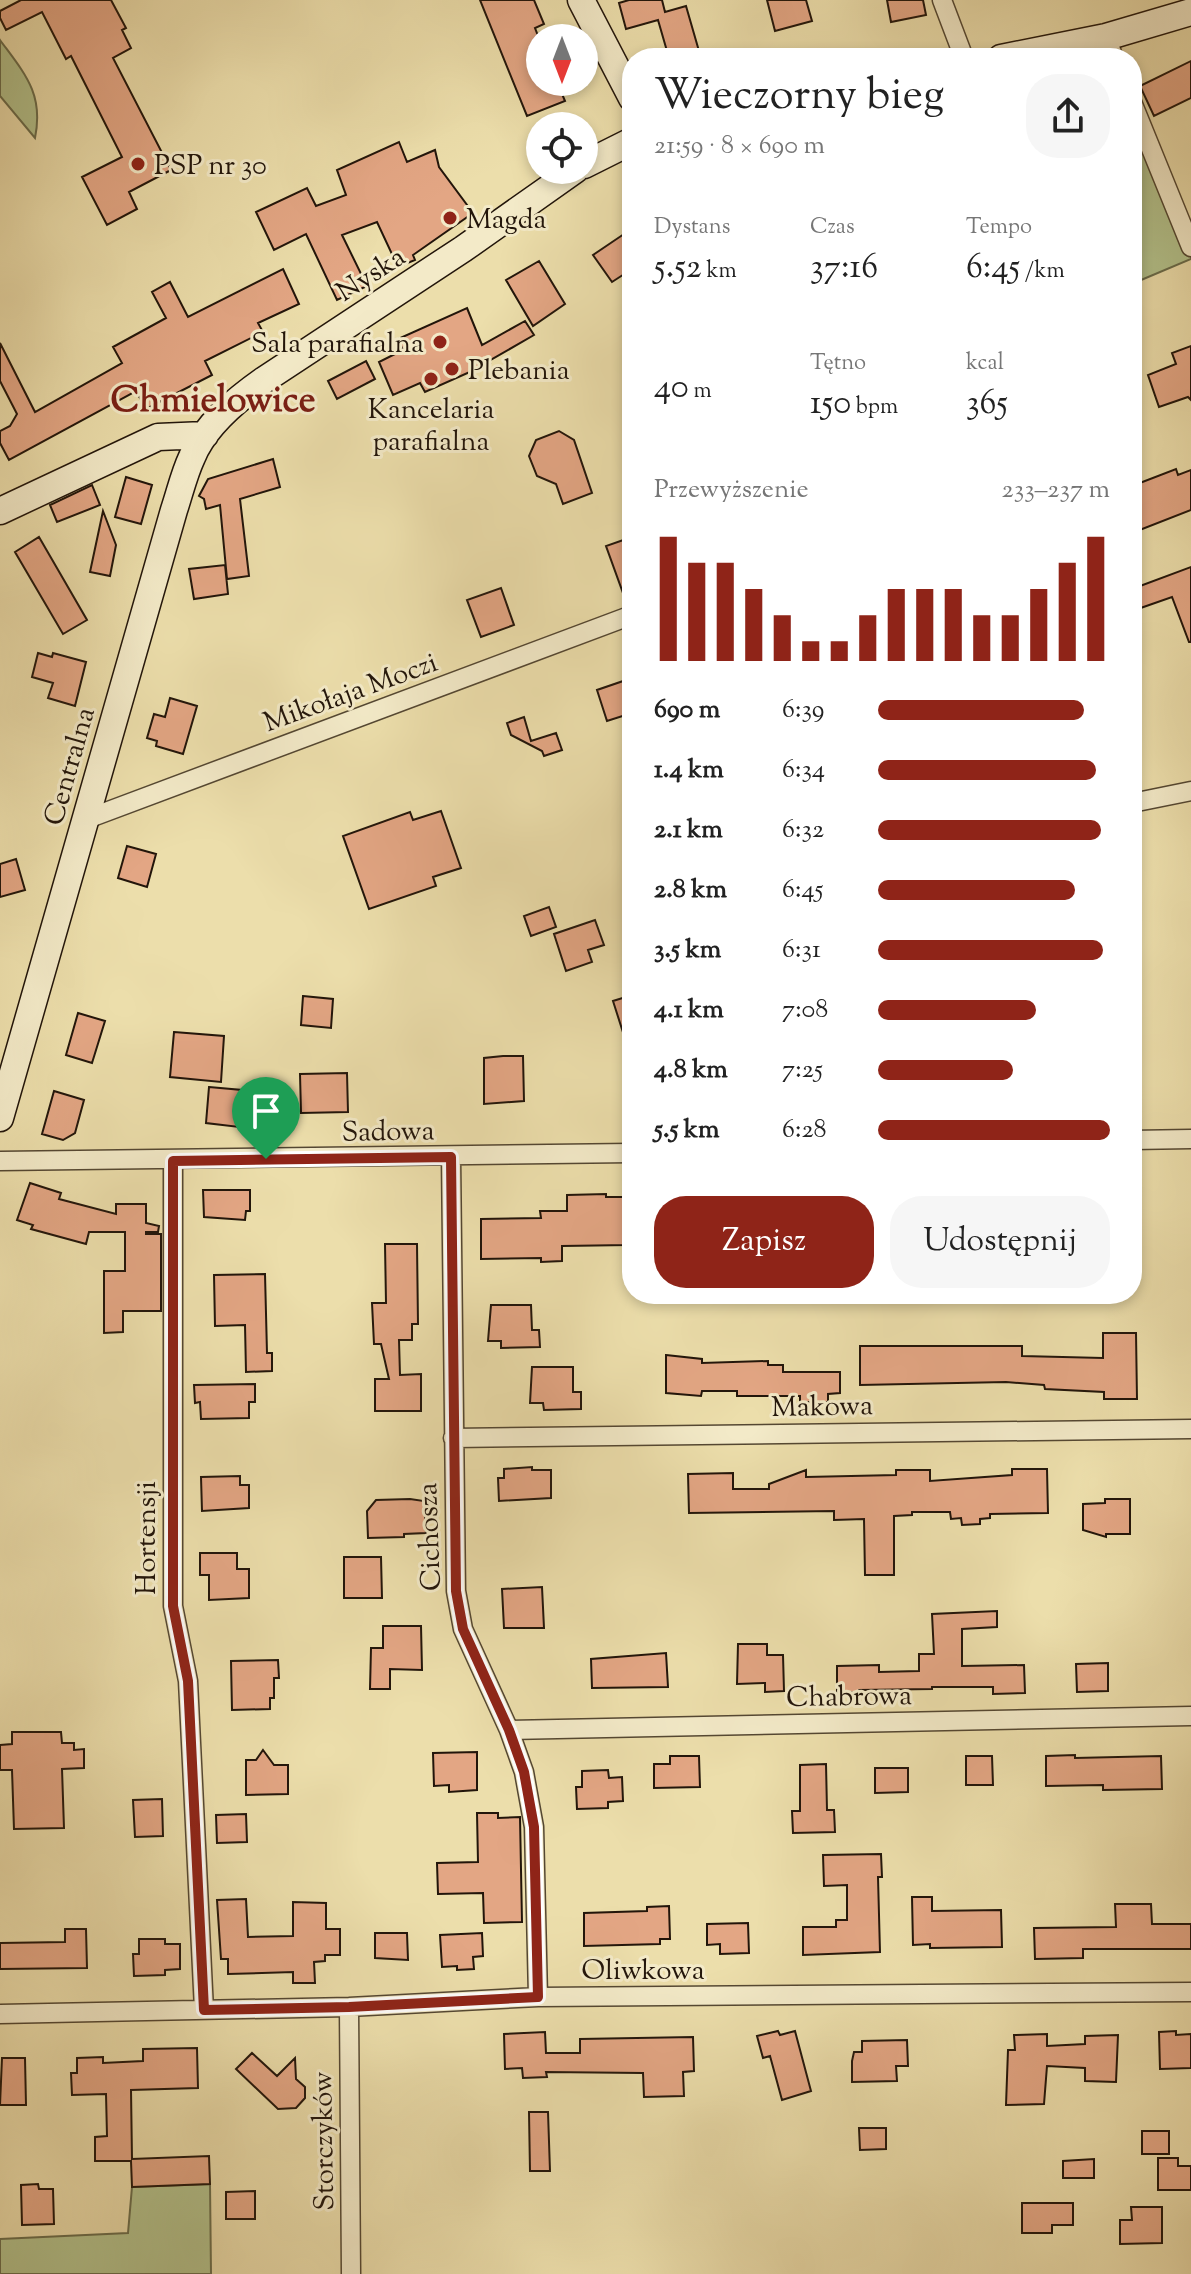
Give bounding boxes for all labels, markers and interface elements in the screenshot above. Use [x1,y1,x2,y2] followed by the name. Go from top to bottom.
[526,24,598,96] north arrow
[526,24,598,184] map controls
[654,66,945,129] text: Wieczorny bieg
[1026,74,1110,158] button: share
[526,112,598,184] button: locate
[654,128,825,165] text: 21:59 · 8 × 690 m
[154,147,267,187] place label: PSP nr 30
[129,155,147,173] marker: PSP nr 30
[466,201,547,241] place label: Magda
[441,209,459,227] marker: Magda
[654,212,730,244] text: Dystans
[810,212,855,244] text: Czas
[966,212,1032,244] text: Tempo
[329,238,414,313] street label: Nyska
[654,244,702,293] text: 5.52
[810,244,878,293] text: 37:16
[966,244,1020,293] text: 6:45
[702,256,737,288] text: km
[1020,256,1065,288] text: /km
[251,325,424,365] place label: Sala parafialna
[431,333,449,351] marker: Sala parafialna
[810,348,866,380] text: Tętno
[966,348,1004,380] text: kcal
[468,352,570,392] place label: Plebania
[443,360,461,378] marker: Plebania
[654,364,689,413] text: 40
[422,370,440,388] marker: Kancelaria parafialna
[111,376,315,428] district label: Chmielowice
[689,376,712,408] text: m
[810,380,851,429] text: 150
[966,380,1008,429] text: 365
[368,391,494,463] place label: Kancelaria parafialna
[851,392,898,424] text: bpm
[654,472,809,509] text: Przewyższenie
[1002,472,1110,509] text: 233–237 m
[258,644,444,744] street label: Mikołaja Moczi
[654,692,720,729] text: 690 m
[782,692,824,729] text: 6:39
[35,703,107,831] street label: Centralna
[654,752,724,789] text: 1.4 km
[782,752,825,789] text: 6:34
[654,812,723,849] text: 2.1 km
[782,812,824,849] text: 6:32
[654,872,727,909] text: 2.8 km
[782,872,823,909] text: 6:45
[654,932,721,969] text: 3.5 km
[782,932,821,969] text: 6:31
[654,992,724,1029] text: 4.1 km
[782,992,828,1029] text: 7:08
[654,1052,728,1089] text: 4.8 km
[782,1052,823,1089] text: 7:25
[232,1077,300,1159] pin
[244,1089,288,1133] icon: arrive
[341,1112,435,1154] street label: Sadowa
[654,1112,720,1149] text: 5.5 km
[782,1112,827,1149] text: 6:28
[654,1196,874,1288] button: Zapisz
[890,1196,1110,1288] button: Udostępnij
[771,1387,873,1429] street label: Makowa
[128,1481,168,1595] street label: Hortensji
[409,1482,453,1592] street label: Cichosza
[786,1677,912,1719] street label: Chabrowa
[581,1952,705,1992] street label: Oliwkowa
[304,2071,346,2211] street label: Storczyków

